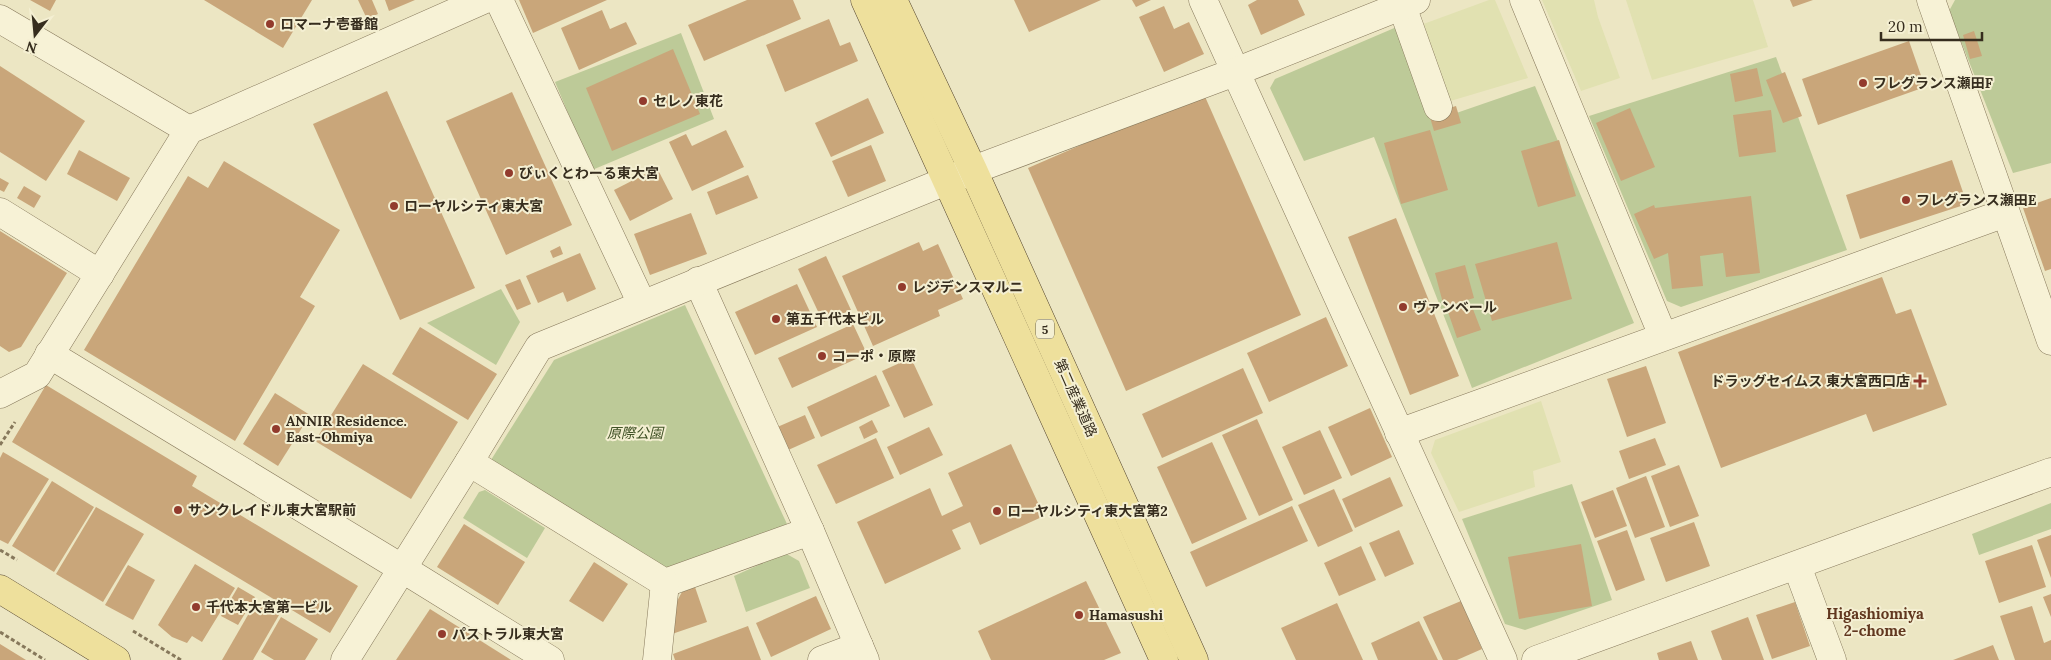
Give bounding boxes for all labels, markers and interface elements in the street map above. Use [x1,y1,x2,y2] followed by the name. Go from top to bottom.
[10,10,60,60] north arrow
[1881,10,1982,42] scale bar
[280,15,378,33] place label: ロマーナ壱番館
[1888,17,1923,36] text: 20 m
[264,18,276,30] marker: ロマーナ壱番館
[24,37,39,58] text: N
[1873,74,1993,92] place label: フレグランス瀬田F
[1857,77,1869,89] marker: フレグランス瀬田F
[653,92,723,110] place label: セレノ東花
[637,95,649,107] marker: セレノ東花
[519,164,659,182] place label: びぃくとわーる東大宮
[503,167,515,179] marker: びぃくとわーる東大宮
[1916,191,2037,209] place label: フレグランス瀬田E
[1900,194,1912,206] marker: フレグランス瀬田E
[404,197,543,215] place label: ローヤルシティ東大宮
[388,200,400,212] marker: ローヤルシティ東大宮
[912,278,1023,296] place label: レジデンスマルニ
[896,281,908,293] marker: レジデンスマルニ
[1413,298,1497,316] place label: ヴァンベール
[1397,301,1409,313] marker: ヴァンベール
[786,310,884,328] place label: 第五千代本ビル
[770,313,782,325] marker: 第五千代本ビル
[1036,320,1054,338] road number: 5
[832,347,916,365] place label: コーポ・原際
[816,350,828,362] marker: コーポ・原際
[1051,356,1101,440] street label: 第二産業道路
[1711,372,1910,390] place label: ドラッグセイムス 東大宮西口店
[1914,375,1926,387] marker: ドラッグセイムス 東大宮西口店
[286,412,407,446] place label: ANNIR Residence. East-Ohmiya
[270,423,282,435] marker: ANNIR Residence. East-Ohmiya
[607,424,665,442] park label: 原際公園
[188,501,356,519] place label: サンクレイドル東大宮駅前
[1007,502,1168,520] place label: ローヤルシティ東大宮第2
[172,504,184,516] marker: サンクレイドル東大宮駅前
[991,505,1003,517] marker: ローヤルシティ東大宮第2
[206,598,332,616] place label: 千代本大宮第一ビル
[190,601,202,613] marker: 千代本大宮第一ビル
[1826,604,1924,640] district label: Higashiomiya 2-chome
[1089,606,1164,624] place label: Hamasushi
[1073,609,1085,621] marker: Hamasushi
[452,625,564,643] place label: パストラル東大宮
[436,628,448,640] marker: パストラル東大宮

